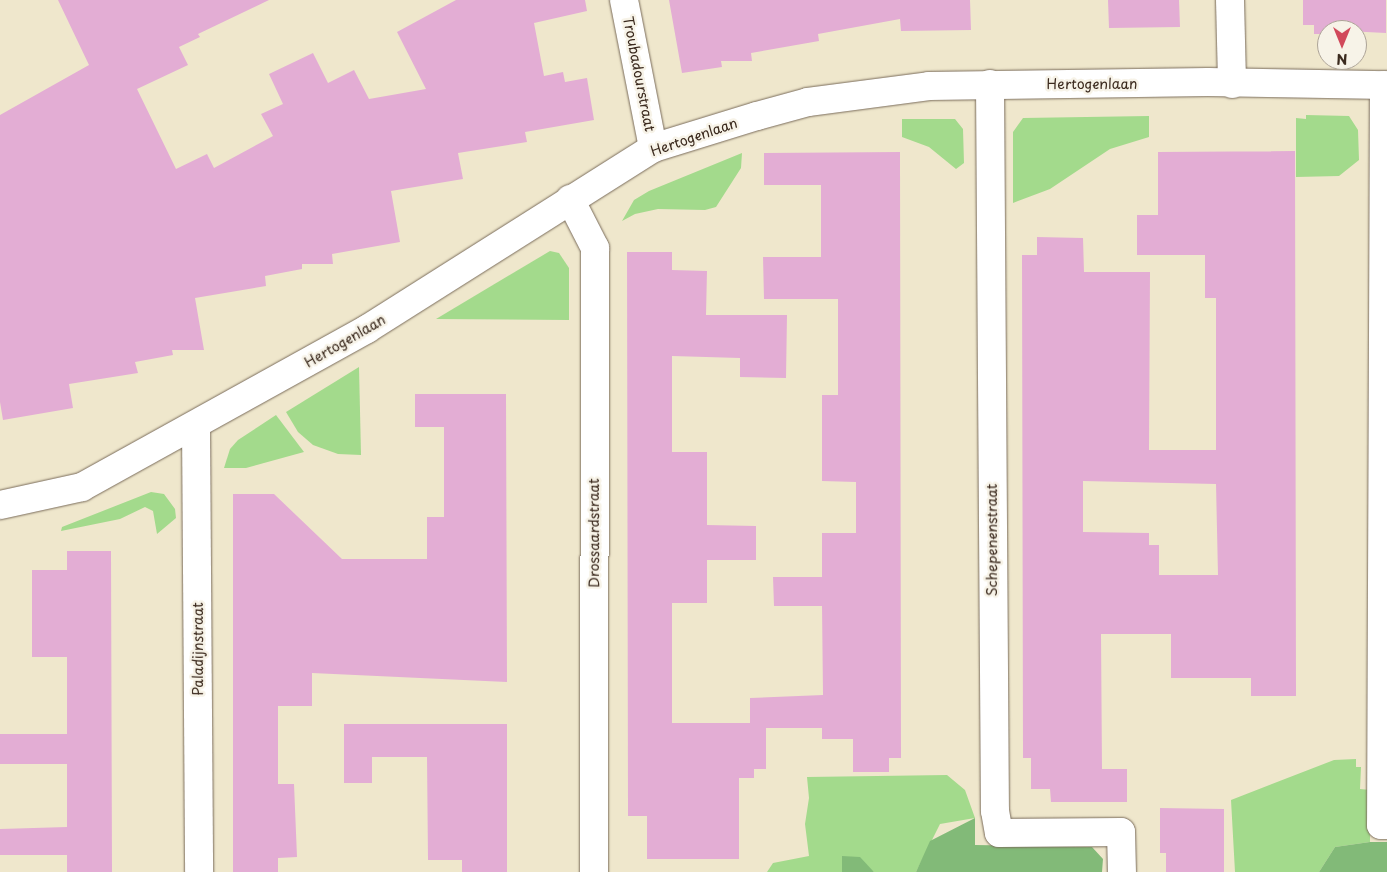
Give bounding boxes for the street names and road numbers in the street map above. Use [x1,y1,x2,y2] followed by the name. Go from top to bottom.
[620,15,658,133] street label: Troubadourstraat
[1047,76,1137,92] street label: Hertogenlaan
[648,114,740,160] street label: Hertogenlaan
[301,311,389,371] street label: Hertogenlaan
[586,478,602,588] street label: Drossaardstraat
[984,484,1000,596] street label: Schepenenstraat
[190,602,206,696] street label: Paladijnstraat

